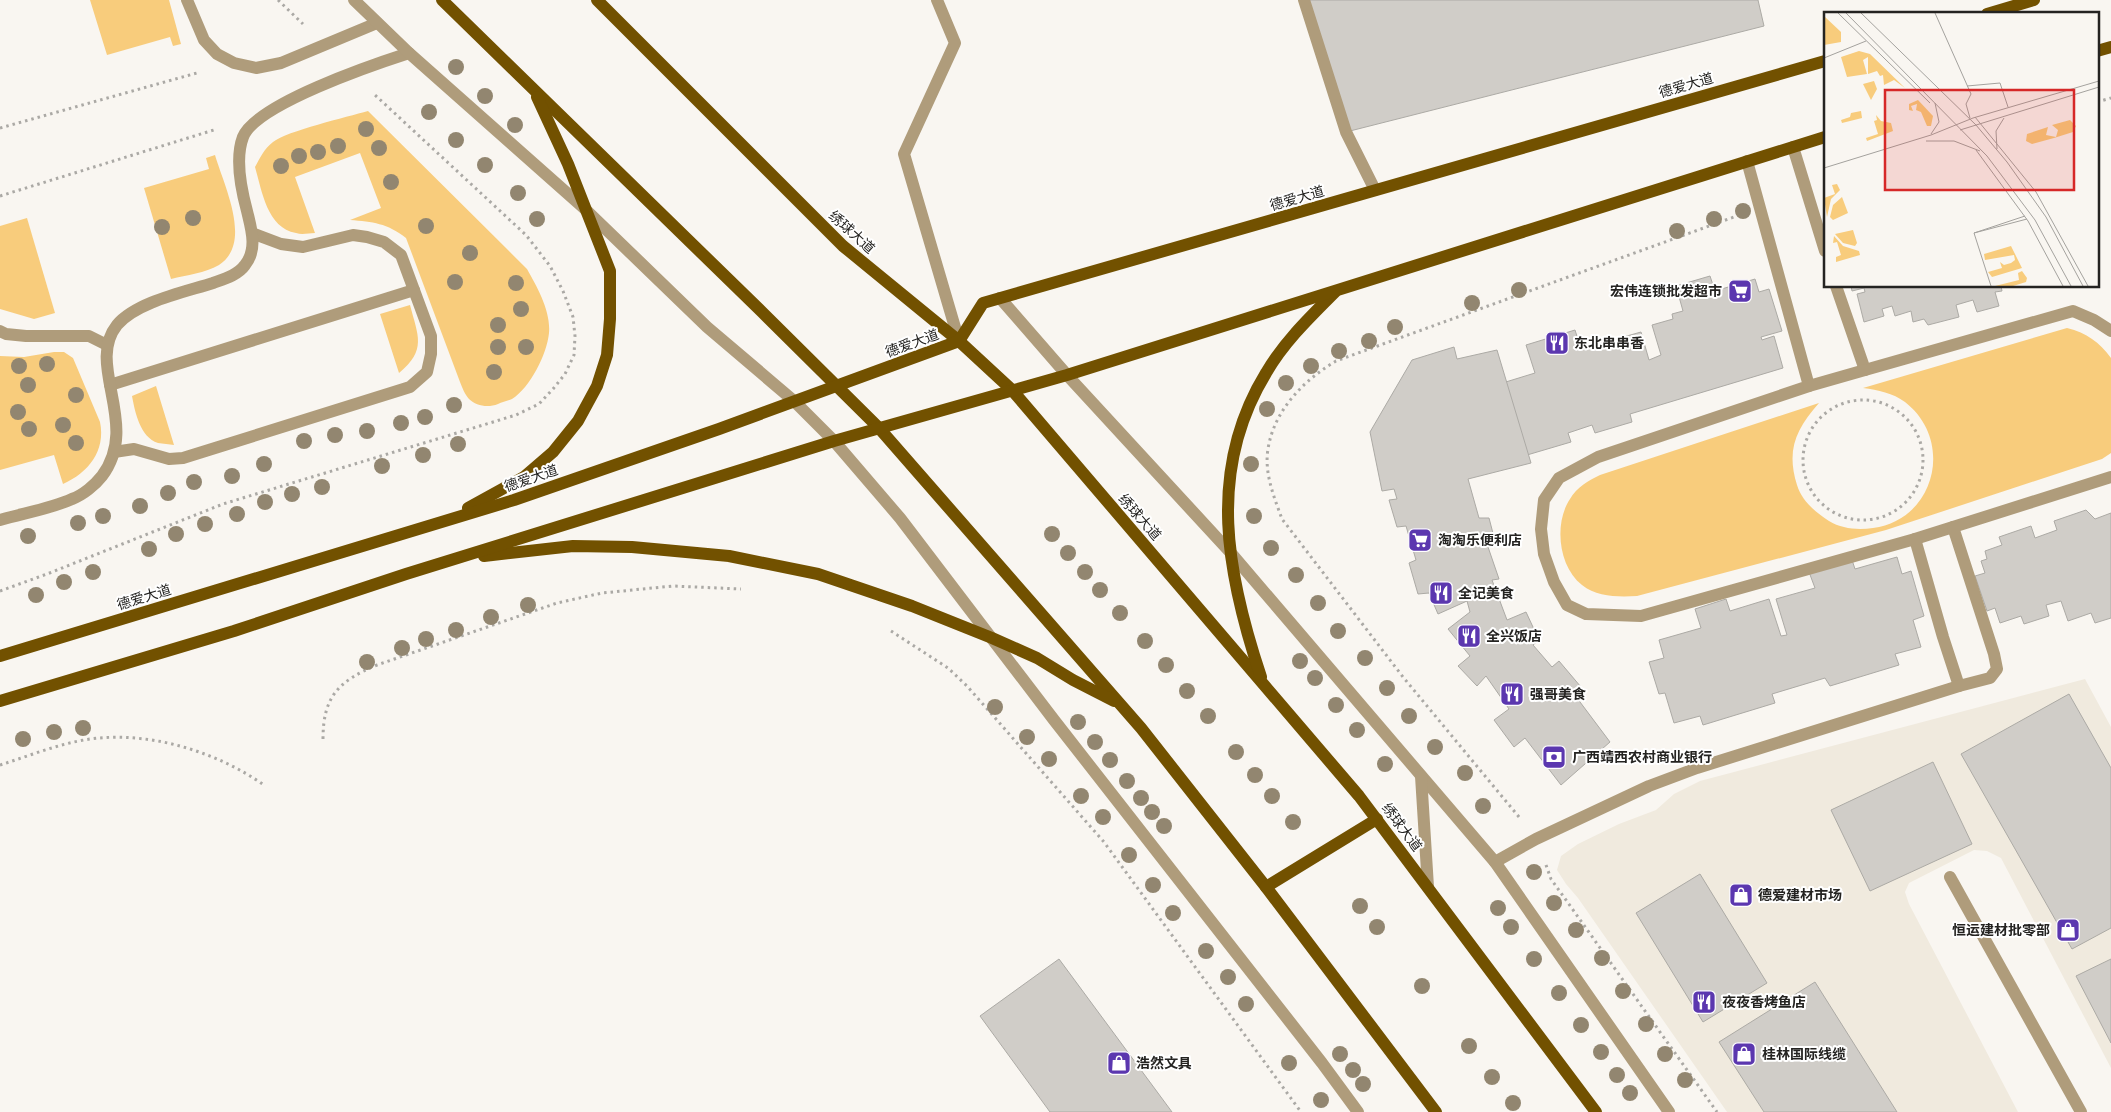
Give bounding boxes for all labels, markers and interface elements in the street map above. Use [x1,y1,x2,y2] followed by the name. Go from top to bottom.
[1824,12,2098,288] inset map
[1656,68,1715,101] street label: 德爱大道
[1267,181,1326,214] street label: 德爱大道
[825,206,879,257] street label: 绣球大道
[1727,278,1753,304] supermarket icon: 宏伟连锁批发超市
[1610,281,1722,300] place label: 宏伟连锁批发超市
[882,324,941,361] street label: 德爱大道
[1544,330,1570,356] restaurant icon: 东北串串香
[1574,333,1644,352] place label: 东北串串香
[501,459,560,496] street label: 德爱大道
[1115,489,1166,544] street label: 绣球大道
[1407,527,1433,553] supermarket icon: 淘淘乐便利店
[1438,530,1522,549] place label: 淘淘乐便利店
[114,579,173,614] street label: 德爱大道
[1428,580,1454,606] restaurant icon: 全记美食
[1458,583,1514,602] place label: 全记美食
[1456,623,1482,649] restaurant icon: 全兴饭店
[1486,626,1542,645] place label: 全兴饭店
[1499,681,1525,707] restaurant icon: 强哥美食
[1530,684,1586,703] place label: 强哥美食
[1541,744,1567,770] bank icon: 广西靖西农村商业银行
[1572,747,1712,766] place label: 广西靖西农村商业银行
[1378,799,1427,855] street label: 绣球大道
[1728,882,1754,908] shop icon: 德爱建材市场
[1758,885,1842,904] place label: 德爱建材市场
[2055,917,2081,943] shop icon: 恒运建材批零部
[1952,920,2050,939] place label: 恒运建材批零部
[1691,989,1717,1015] restaurant icon: 夜夜香烤鱼店
[1722,992,1806,1011] place label: 夜夜香烤鱼店
[1731,1041,1757,1067] shop icon: 桂林国际线缆
[1762,1044,1846,1063] place label: 桂林国际线缆
[1106,1050,1132,1076] shop icon: 浩然文具
[1136,1053,1192,1072] place label: 浩然文具

